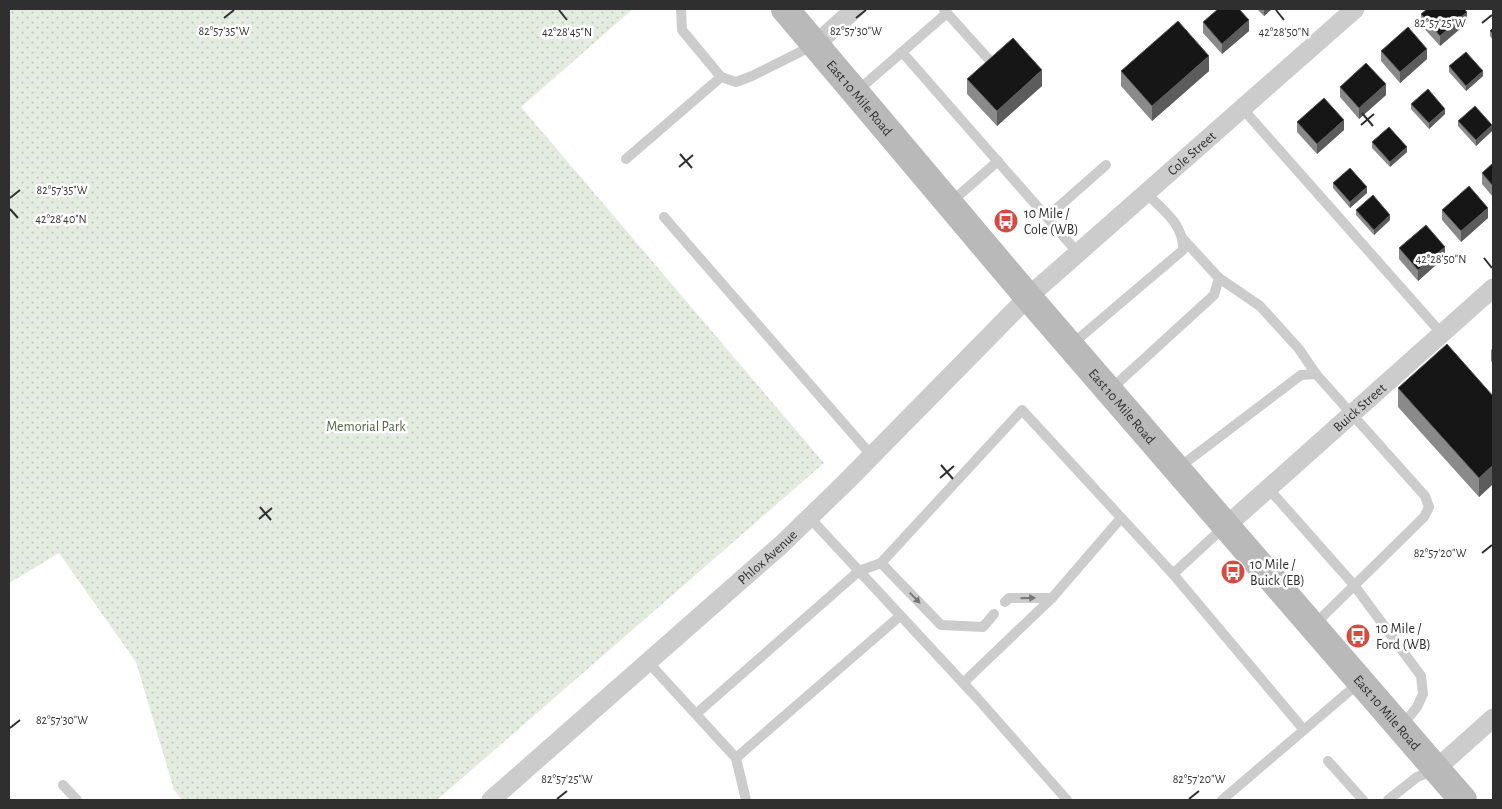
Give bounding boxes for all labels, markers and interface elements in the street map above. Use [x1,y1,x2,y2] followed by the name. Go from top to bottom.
[1414,17,1466,29] text: 82°57'25"W
[199,25,250,37] text: 82°57'35"W
[830,25,882,37] text: 82°57'30"W
[542,26,592,38] text: 42°28'45"N
[1259,26,1309,38] text: 42°28'50"N
[823,58,895,139] street label: East 10 Mile Road
[1165,129,1219,179] street label: Cole Street
[37,184,88,196] text: 82°57'35"W
[1024,207,1078,237] place label: 10 Mile / Cole (WB)
[993,208,1019,234] bus stop icon: 10 Mile / Cole (WB)
[35,213,87,225] text: 42°28'40"N
[1416,253,1466,265] text: 42°28'50"N
[1086,367,1158,447] street label: East 10 Mile Road
[1331,381,1389,435] street label: Buick Street
[326,420,406,434] park label: Memorial Park
[736,528,800,587] street label: Phlox Avenue
[1414,547,1467,559] text: 82°57'20"W
[1250,558,1305,588] place label: 10 Mile / Buick (EB)
[1220,559,1246,585] bus stop icon: 10 Mile / Buick (EB)
[909,592,921,604] one-way arrow
[1020,594,1036,602] one-way arrow
[1376,622,1431,652] place label: 10 Mile / Ford (WB)
[1345,623,1371,649] bus stop icon: 10 Mile / Ford (WB)
[1350,673,1423,753] street label: East 10 Mile Road
[36,714,88,726] text: 82°57'30"W
[541,773,593,785] text: 82°57'25"W
[1173,773,1226,785] text: 82°57'20"W

